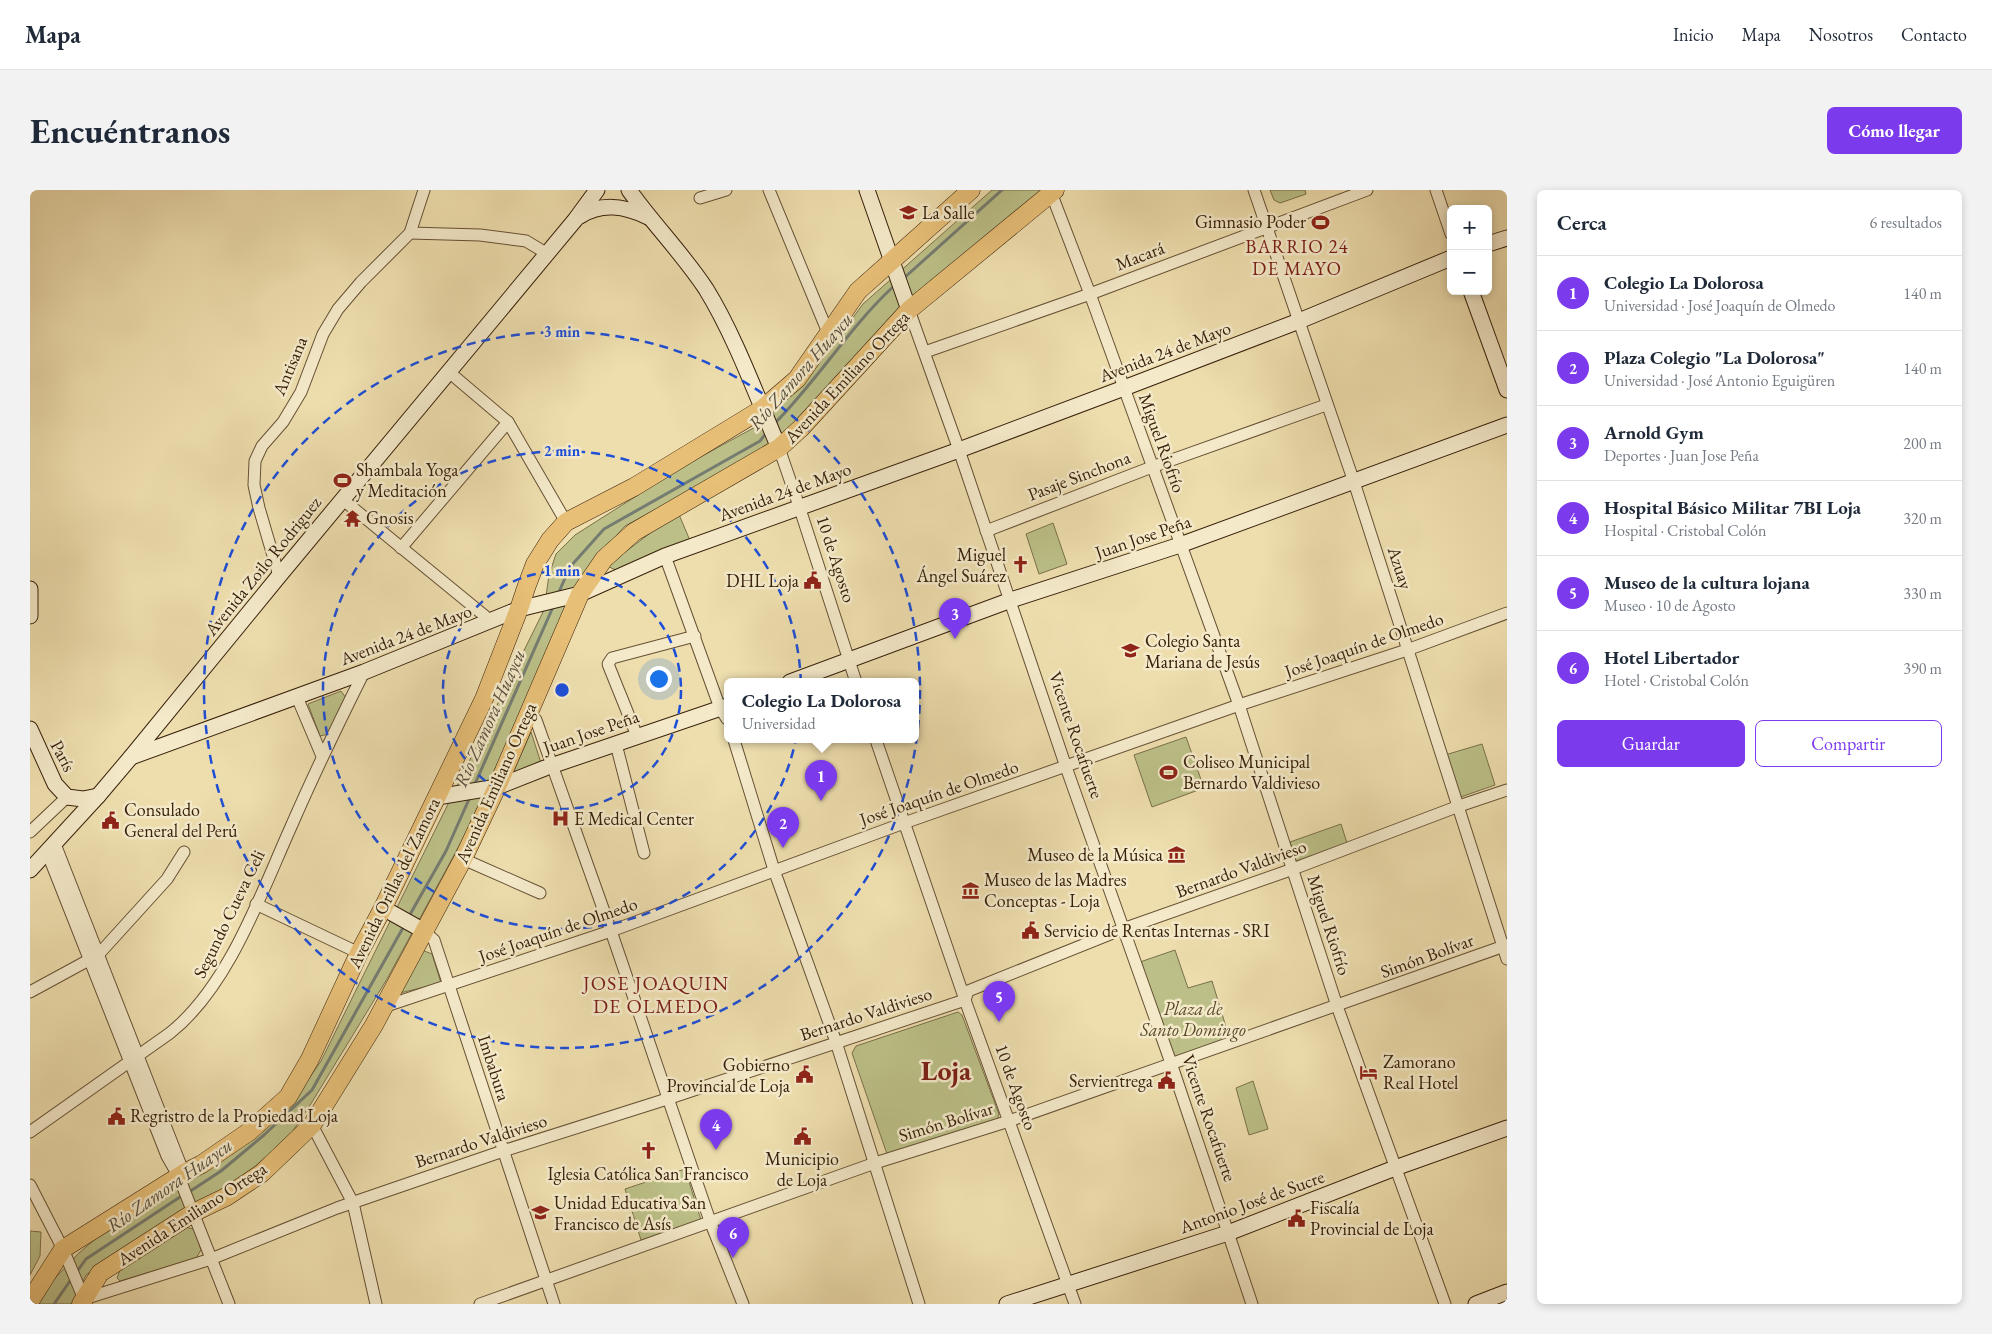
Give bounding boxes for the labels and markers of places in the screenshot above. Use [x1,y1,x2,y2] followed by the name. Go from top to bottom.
[922,201,975,224] place label: La Salle
[898,203,918,223] school or university icon: La Salle
[1195,210,1306,233] place label: Gimnasio Poder
[1310,212,1330,232] sports icon: Gimnasio Poder
[356,458,459,502] place label: Shambala Yoga y Meditación
[332,470,352,490] sports icon: Shambala Yoga y Meditación
[366,506,414,529] place label: Gnosis
[342,508,362,528] temple icon: Gnosis
[915,543,1006,587] place label: Miguel Ángel Suárez
[1010,555,1030,575] church icon: Miguel Ángel Suárez
[726,569,800,592] place label: DHL Loja
[803,571,823,591] public building icon: DHL Loja
[939,598,971,639] pin: 3
[1145,629,1260,673] place label: Colegio Santa Mariana de Jesús
[1121,641,1141,661] school or university icon: Colegio Santa Mariana de Jesús
[553,681,571,699] centre of rings
[1183,750,1320,794] place label: Coliseo Municipal Bernardo Valdivieso
[805,760,837,801] pin: 1
[1159,762,1179,782] sports icon: Coliseo Municipal Bernardo Valdivieso
[124,798,238,842] place label: Consulado General del Perú
[574,807,694,830] place label: E Medical Center
[767,807,799,848] pin: 2
[550,809,570,829] hospital icon: E Medical Center
[100,810,120,830] public building icon: Consulado General del Perú
[1027,843,1164,866] place label: Museo de la Música
[1167,845,1187,865] museum icon: Museo de la Música
[984,868,1127,912] place label: Museo de las Madres Conceptas - Loja
[960,880,980,900] museum icon: Museo de las Madres Conceptas - Loja
[1044,919,1270,942] place label: Servicio de Rentas Internas - SRI
[1020,921,1040,941] public building icon: Servicio de Rentas Internas - SRI
[983,981,1015,1022] pin: 5
[1383,1050,1458,1094] place label: Zamorano Real Hotel
[666,1053,791,1097] place label: Gobierno Provincial de Loja
[1359,1062,1379,1082] hotel icon: Zamorano Real Hotel
[794,1065,814,1085] public building icon: Gobierno Provincial de Loja
[1069,1069,1154,1092] place label: Servientrega
[1157,1071,1177,1091] public building icon: Servientrega
[130,1104,339,1127] place label: Regristro de la Propiedad Loja
[106,1106,126,1126] public building icon: Regristro de la Propiedad Loja
[700,1109,732,1150] pin: 4
[792,1126,812,1146] public building icon: Municipio de Loja
[638,1141,658,1161] church icon: Iglesia Católica San Francisco
[765,1147,839,1191] place label: Municipio de Loja
[547,1162,749,1185] place label: Iglesia Católica San Francisco
[554,1191,707,1235] place label: Unidad Educativa San Francisco de Asís
[1310,1196,1434,1240] place label: Fiscalía Provincial de Loja
[530,1203,550,1223] school or university icon: Unidad Educativa San Francisco de Asís
[1286,1208,1306,1228] public building icon: Fiscalía Provincial de Loja
[717,1217,749,1258] pin: 6

